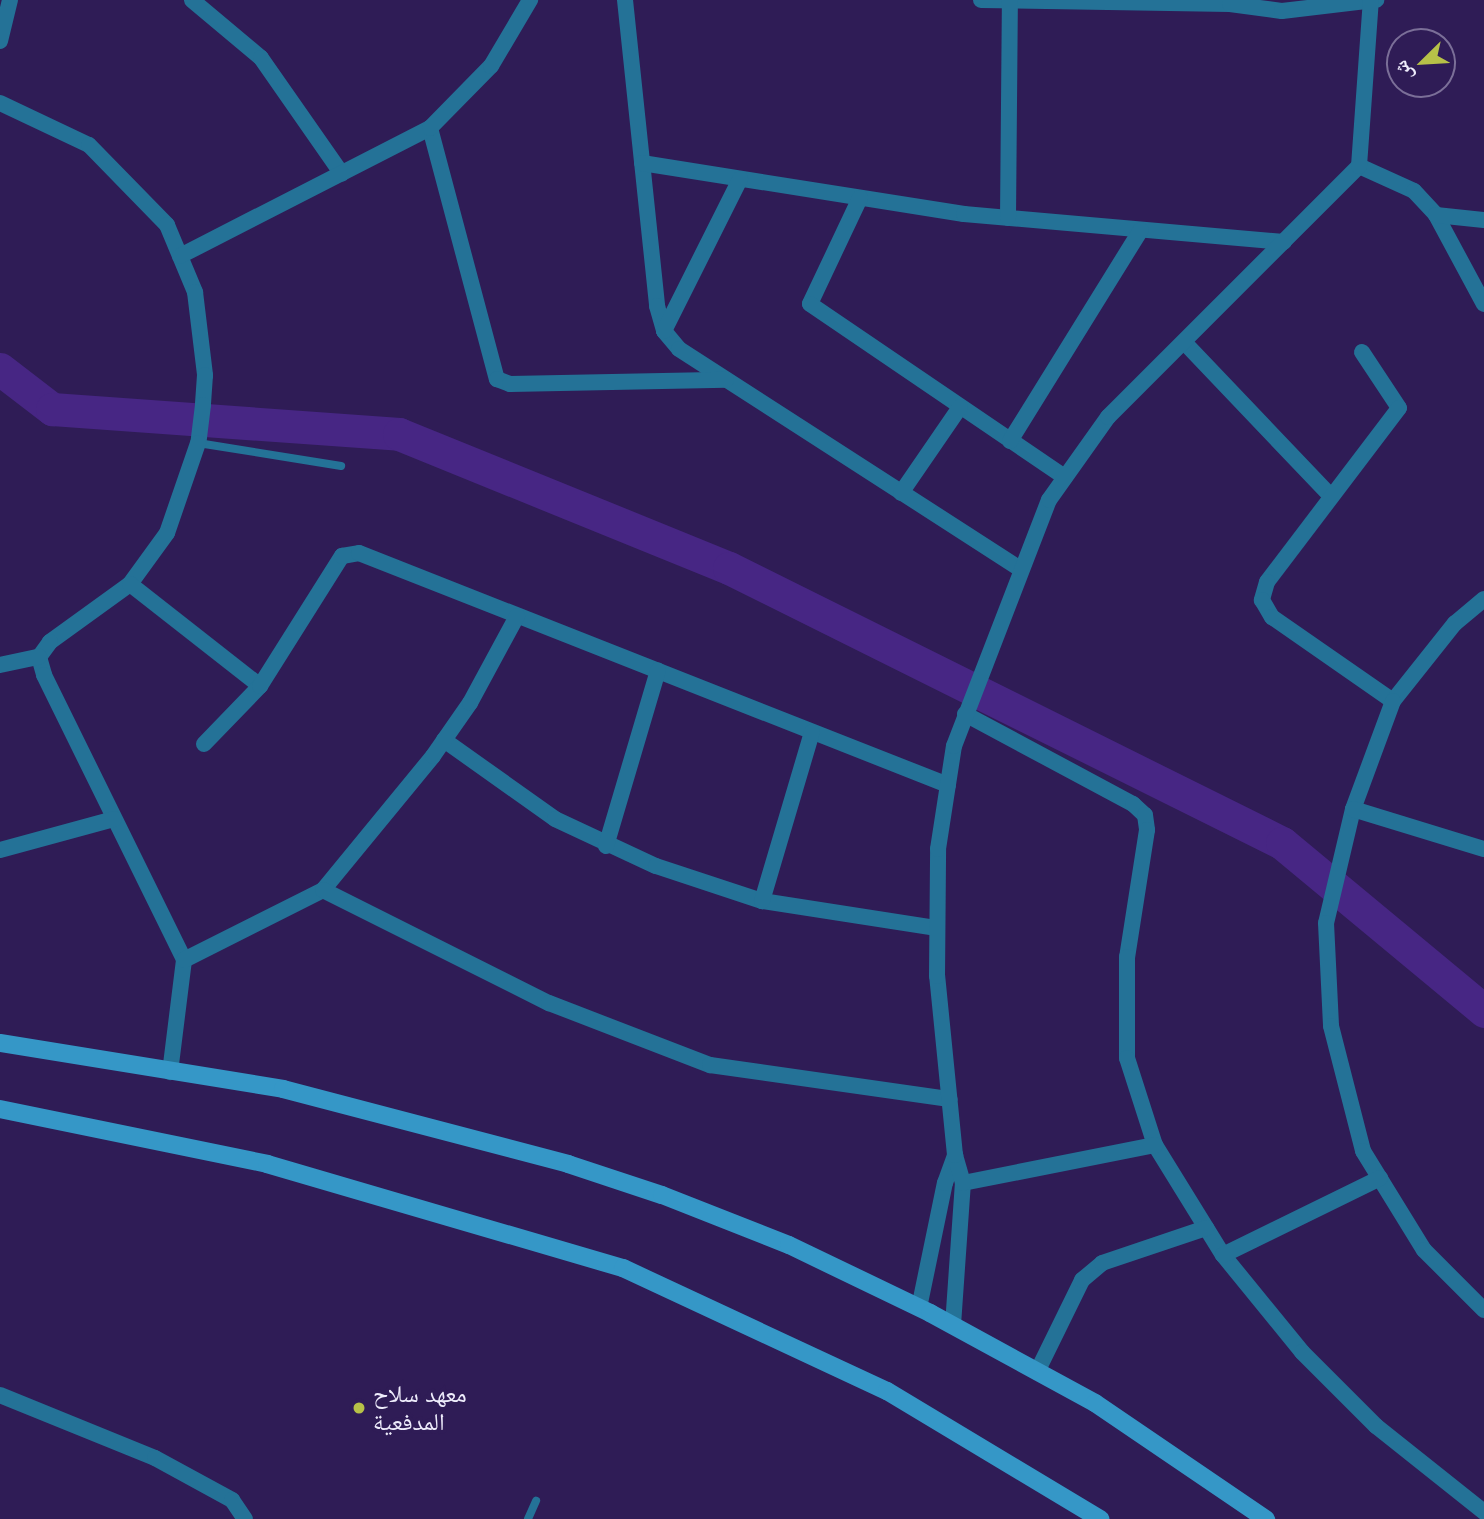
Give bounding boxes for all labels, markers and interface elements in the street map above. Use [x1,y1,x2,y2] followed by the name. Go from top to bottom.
[1386,28,1456,98] north arrow
[1389,57,1417,84] text: ش
[373,1380,467,1436] place label: معهد سلاح المدفعية
[351,1400,367,1416] marker: معهد سلاح المدفعية

